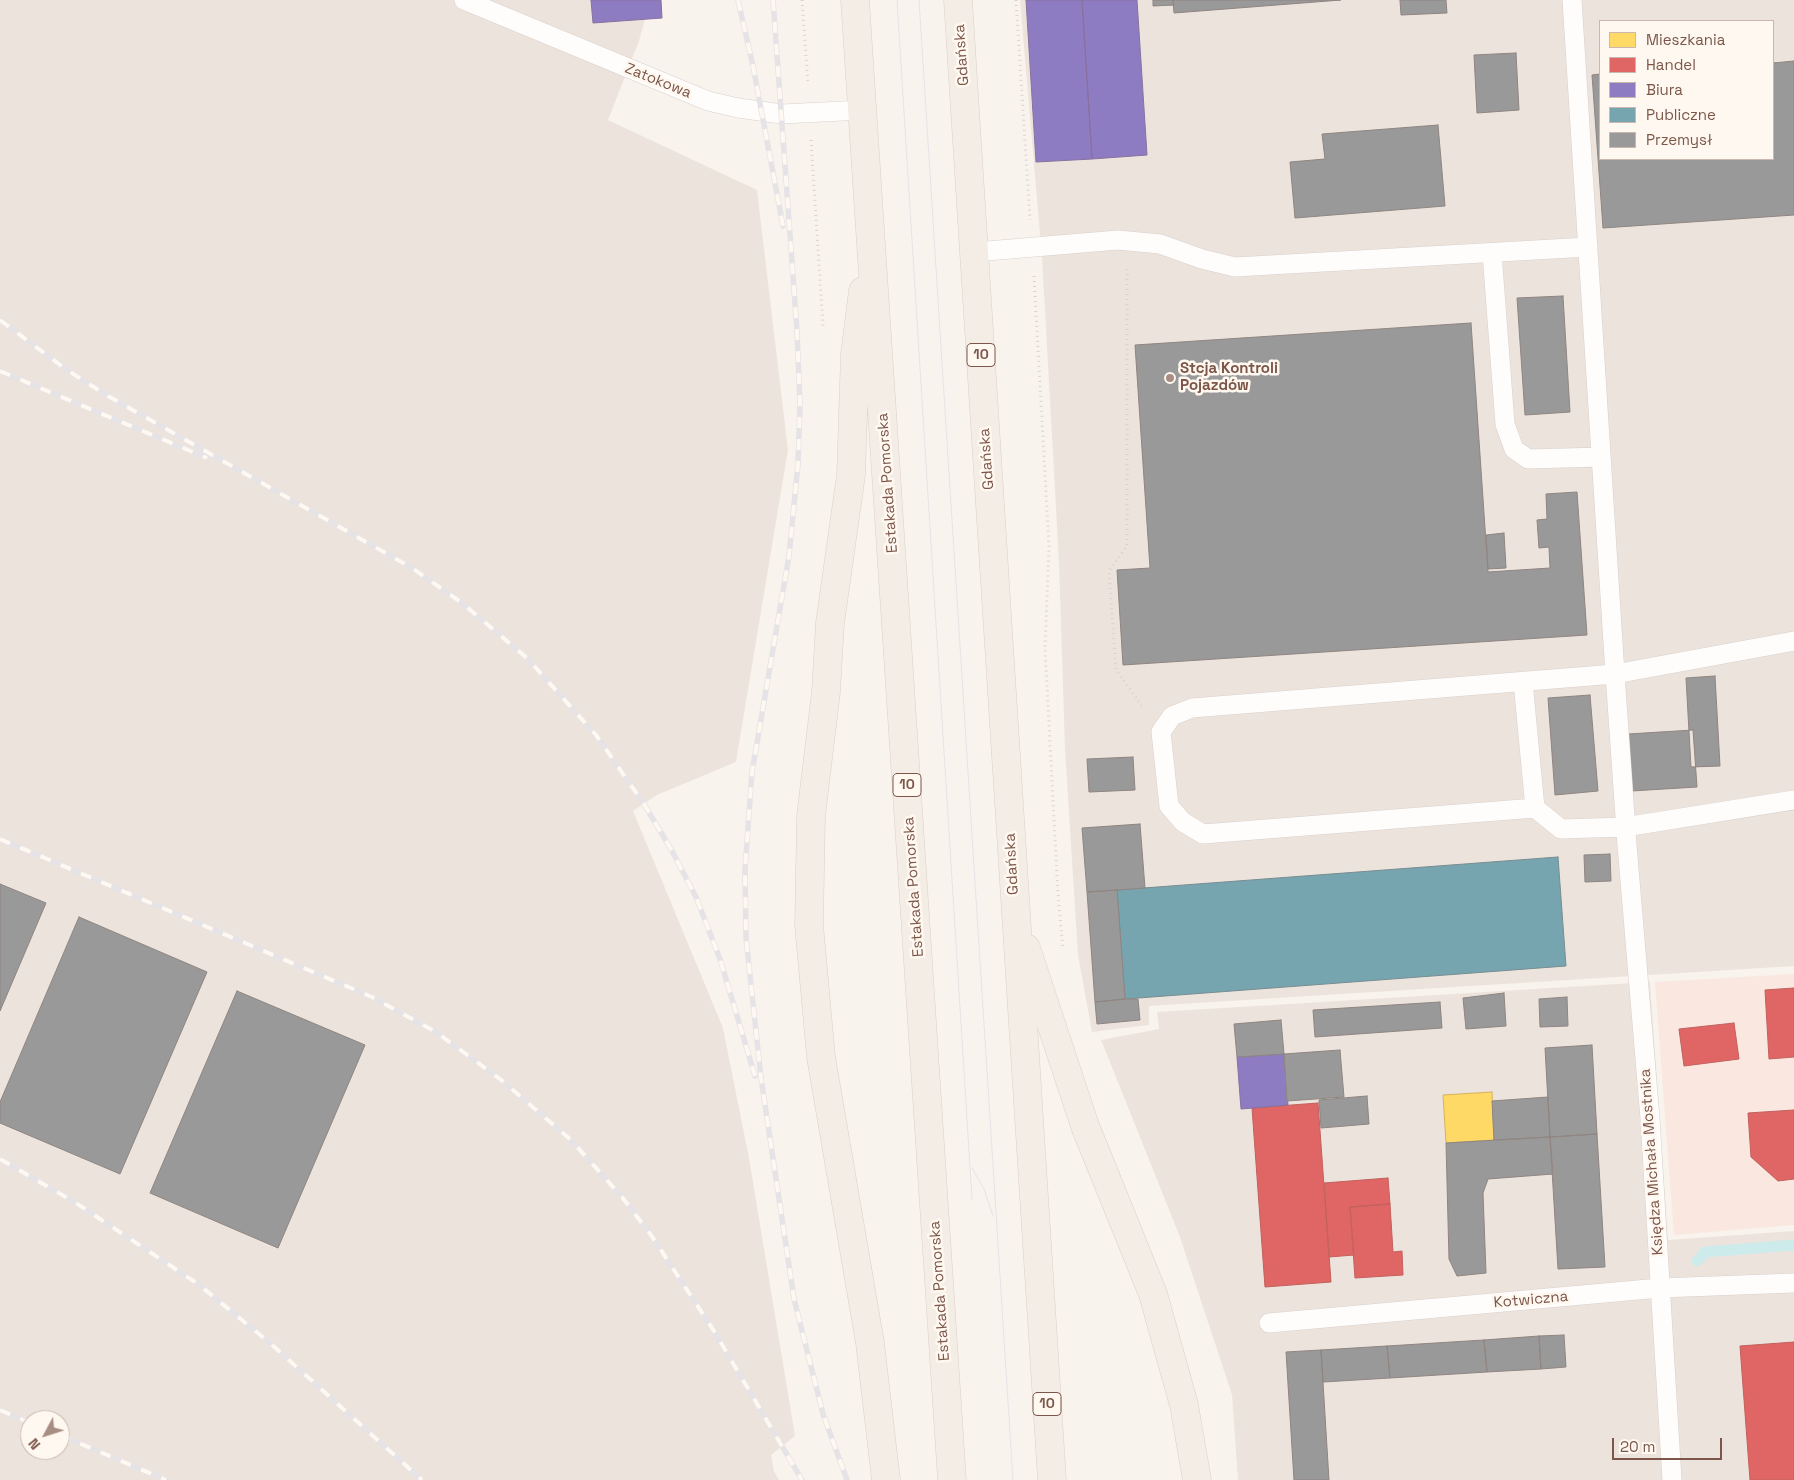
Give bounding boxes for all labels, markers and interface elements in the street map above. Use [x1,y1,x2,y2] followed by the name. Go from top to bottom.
[1599,20,1774,160] legend
[951,24,973,86] street label: Gdańska
[1646,30,1725,49] text: Mieszkania
[1646,55,1696,74] text: Handel
[622,60,694,102] street label: Zatokowa
[1646,80,1683,99] text: Biura
[1646,105,1716,124] text: Publiczne
[1646,130,1712,149] text: Przemysł
[967,344,995,366] road number: 10
[1180,360,1278,395] place label: Stcja Kontroli Pojazdów
[1164,372,1176,384] marker: Stcja Kontroli Pojazdów
[874,412,902,554] street label: Estakada Pomorska
[976,428,998,490] street label: Gdańska
[893,774,921,796] road number: 10
[900,816,928,958] street label: Estakada Pomorska
[1001,833,1023,895] street label: Gdańska
[1637,1068,1667,1256] street label: Księdza Michała Mostnika
[926,1220,954,1362] street label: Estakada Pomorska
[1493,1288,1569,1312] street label: Kotwiczna
[1033,1392,1061,1416] road number: 10
[20,1410,70,1460] north arrow
[1614,1428,1724,1460] scale bar
[24,1435,44,1453] text: N
[1620,1437,1655,1456] text: 20 m

